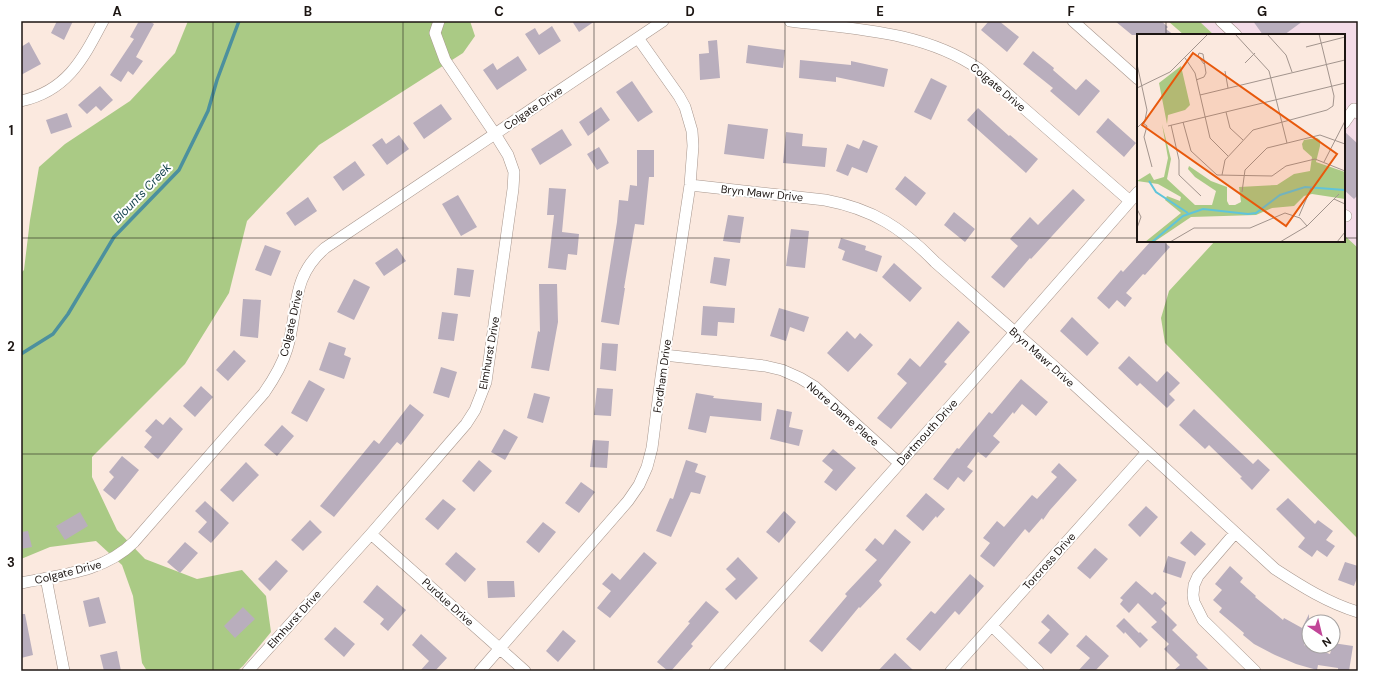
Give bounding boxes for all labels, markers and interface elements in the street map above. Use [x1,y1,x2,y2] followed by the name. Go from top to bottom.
[112,3,122,20] text: A
[304,3,312,20] text: B
[494,3,504,20] text: C
[685,3,695,20] text: D
[876,3,884,20] text: E
[1067,3,1075,20] text: F
[1257,3,1267,20] text: G
[1137,34,1345,242] inset map
[967,60,1029,114] street label: Colgate Drive
[501,83,565,133] street label: Colgate Drive
[9,122,13,139] text: 1
[109,159,175,226] water label: Blounts Creek
[720,182,804,204] street label: Bryn Mawr Drive
[277,288,305,358] street label: Colgate Drive
[476,315,502,391] street label: Elmhurst Drive
[1007,324,1077,390] street label: Bryn Mawr Drive
[7,338,15,355] text: 2
[650,338,674,414] street label: Fordham Drive
[804,379,882,449] street label: Notre Dame Place
[894,396,960,468] street label: Dartmouth Drive
[1020,529,1078,593] street label: Torcross Drive
[7,554,15,571] text: 3
[33,557,103,587] street label: Colgate Drive
[419,575,477,629] street label: Purdue Drive
[264,587,324,651] street label: Elmhurst Drive
[1301,614,1341,654] north arrow
[1319,634,1334,650] text: N

